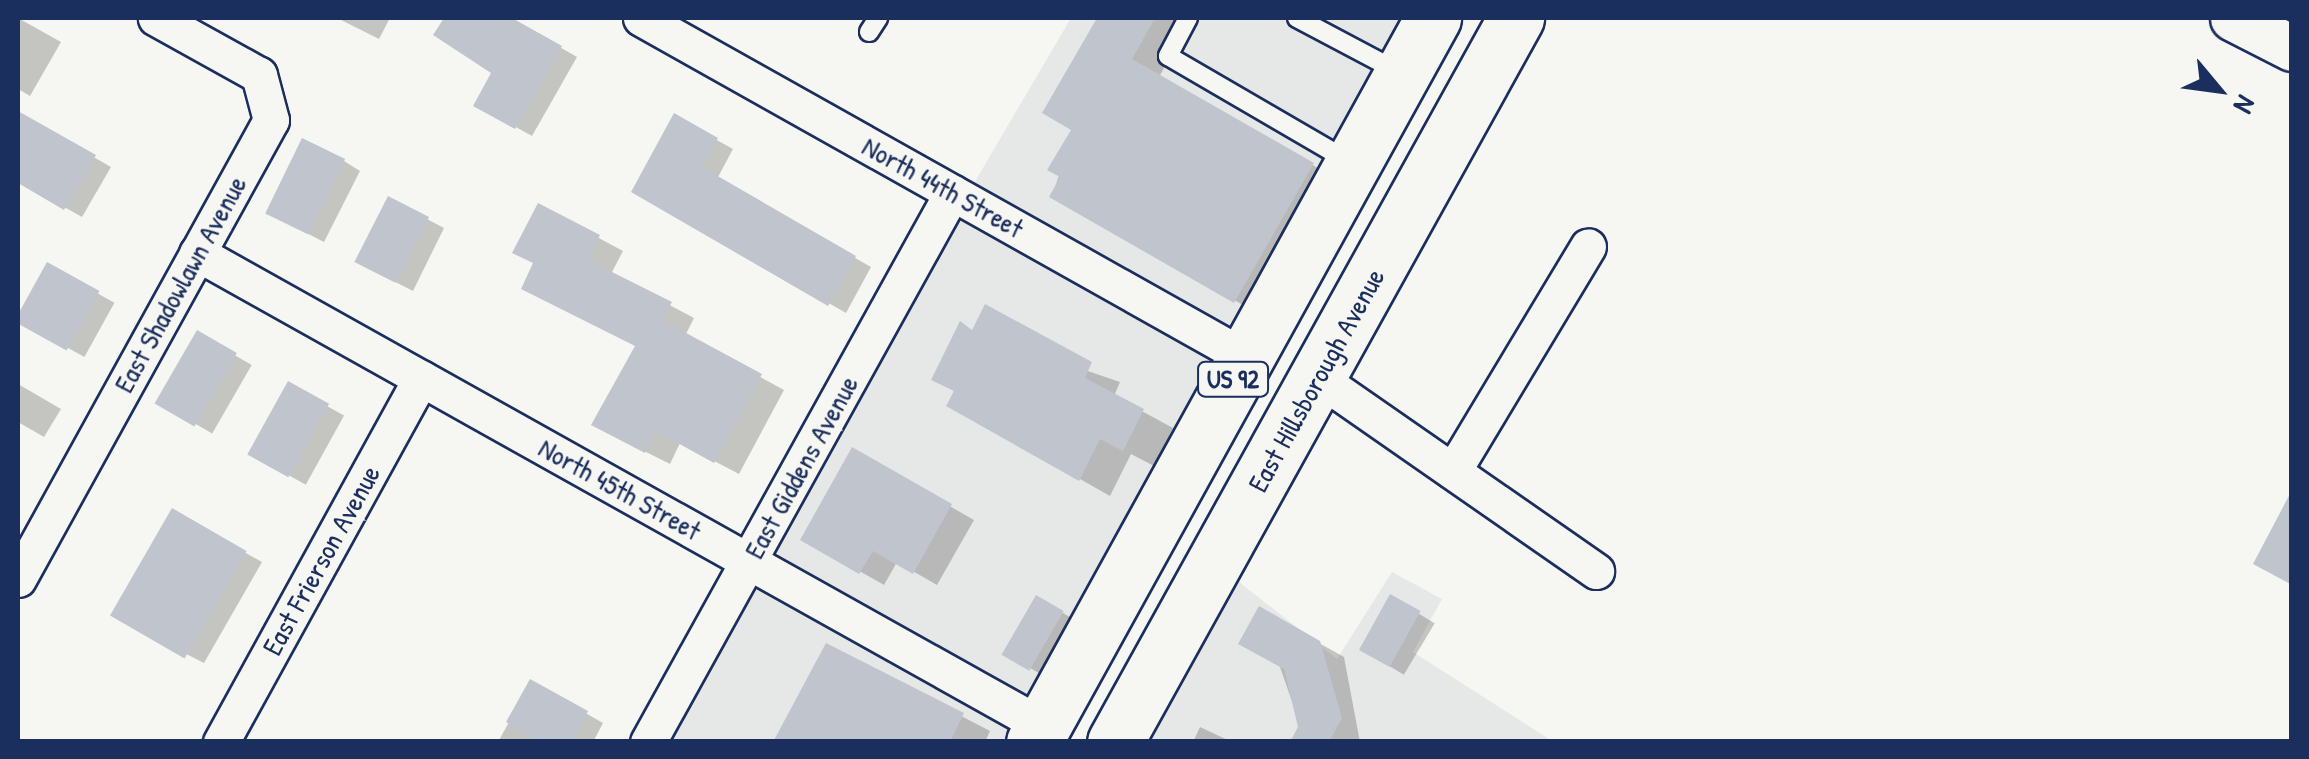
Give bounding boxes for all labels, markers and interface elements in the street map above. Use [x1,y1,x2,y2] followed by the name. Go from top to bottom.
[2169,40,2269,140] north arrow
[2225,89,2265,120] text: N
[857,129,1029,245] street label: North 44th Street
[107,170,253,398] street label: East Shadowlawn Avenue
[1241,262,1391,498] street label: East Hillsborough Avenue
[1196,359,1270,399] road number: US 92
[737,370,865,564] street label: East Giddens Avenue
[533,431,707,547] street label: North 45th Street
[255,459,387,661] street label: East Frierson Avenue

